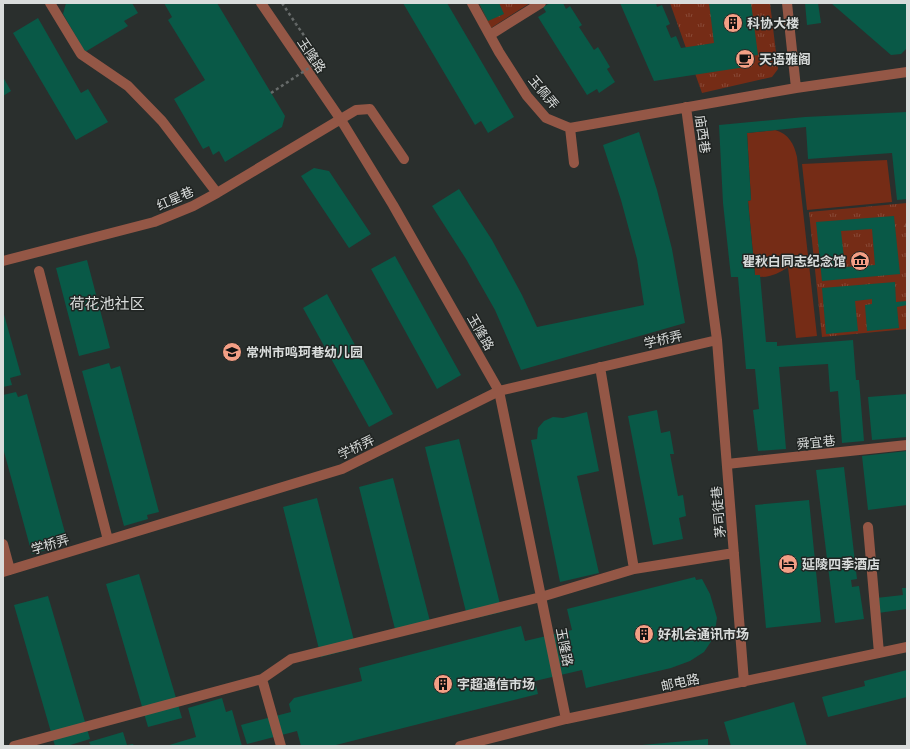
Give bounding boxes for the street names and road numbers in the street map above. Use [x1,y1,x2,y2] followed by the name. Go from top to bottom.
[294,34,330,76] street label: 玉隆路
[525,72,563,113] street label: 玉佩弄
[691,114,714,155] street label: 庙西巷
[154,183,196,214] street label: 红星巷
[463,311,498,353] street label: 玉隆路
[642,327,684,352] street label: 学桥弄
[335,431,377,464] street label: 学桥弄
[796,432,836,453] street label: 舜宜巷
[708,485,729,539] street label: 茅司徒巷
[29,531,71,558] street label: 学桥弄
[552,626,577,668] street label: 玉隆路
[659,670,701,695] street label: 邮电路

